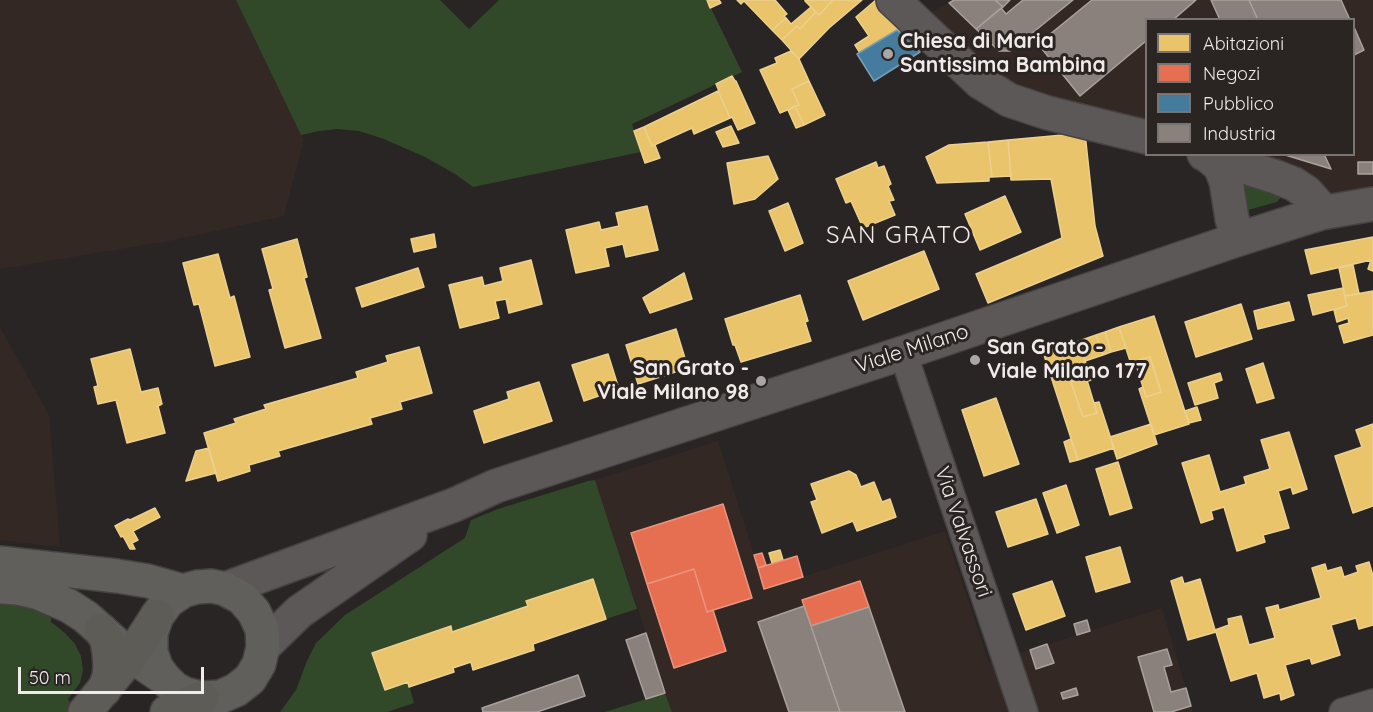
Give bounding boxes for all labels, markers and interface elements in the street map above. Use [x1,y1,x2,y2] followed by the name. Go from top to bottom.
[1145,18,1355,156] legend
[900,29,1106,79] place label: Chiesa di Maria Santissima Bambina
[1203,32,1284,55] text: Abitazioni
[881,47,895,61] marker: Chiesa di Maria Santissima Bambina
[1203,62,1260,85] text: Negozi
[1203,92,1274,115] text: Pubblico
[1203,122,1276,145] text: Industria
[826,222,972,250] district label: SAN GRATO
[852,319,972,379] street label: Viale Milano
[987,335,1147,385] place label: San Grato - Viale Milano 177
[968,353,982,367] marker: San Grato - Viale Milano 177
[597,356,749,406] place label: San Grato - Viale Milano 98
[754,374,768,388] marker: San Grato - Viale Milano 98
[929,463,997,601] street label: Via Valvassori
[21,655,207,693] scale bar
[29,666,71,689] text: 50 m

